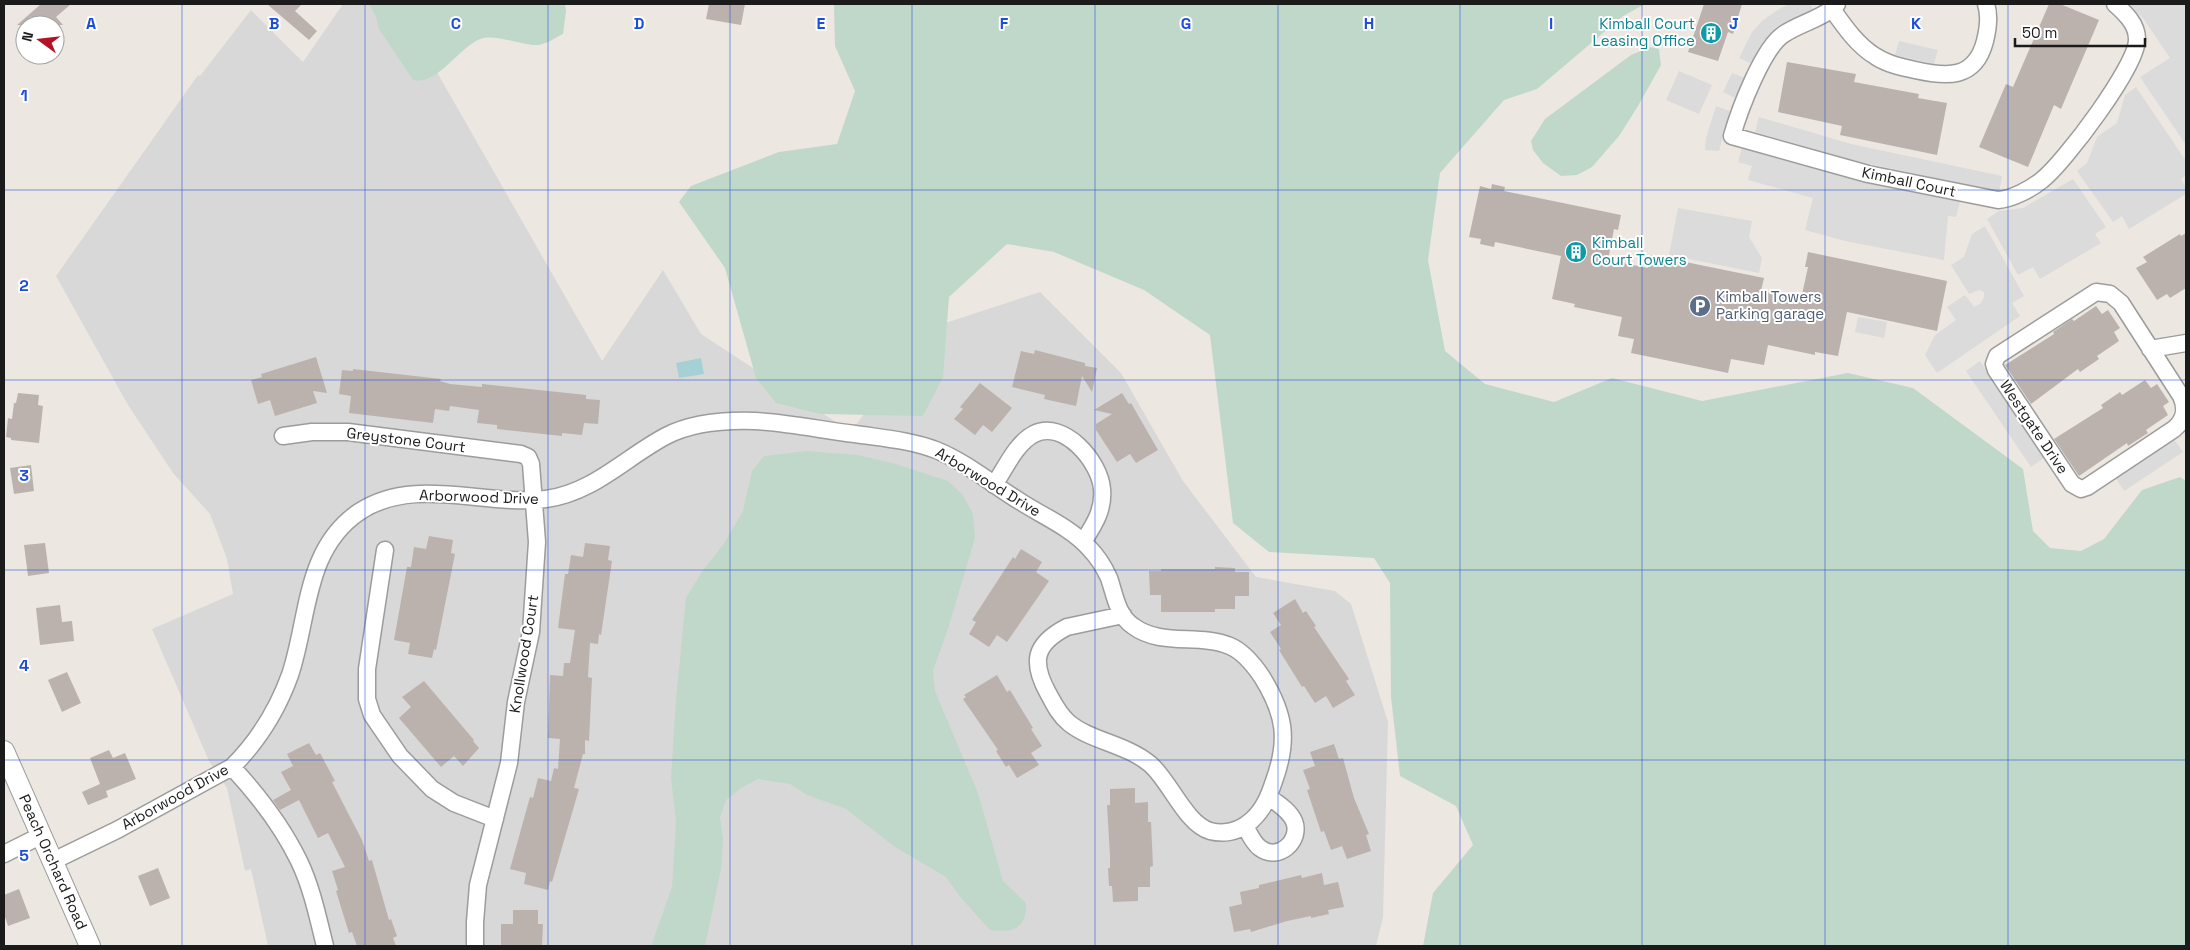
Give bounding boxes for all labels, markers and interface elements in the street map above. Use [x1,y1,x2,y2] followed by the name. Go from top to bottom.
[86,13,96,34] text: A
[269,13,279,34] text: B
[451,13,461,34] text: C
[634,13,644,34] text: D
[817,13,826,34] text: E
[1000,13,1009,34] text: F
[1181,13,1191,34] text: G
[1364,13,1374,34] text: H
[1549,13,1553,34] text: I
[1729,13,1739,34] text: J
[1911,13,1921,34] text: K
[1593,14,1695,50] place label: Kimball Court Leasing Office
[15,15,65,65] north arrow
[2015,15,2145,47] scale bar
[1699,21,1723,45] building icon: Kimball Court Leasing Office
[2022,23,2057,42] text: 50 m
[18,30,37,44] text: N
[20,85,28,106] text: 1
[1860,162,1958,201] street label: Kimball Court
[1592,233,1687,269] place label: Kimball Court Towers
[1564,240,1588,264] building icon: Kimball Court Towers
[19,275,29,296] text: 2
[1716,287,1824,323] place label: Kimball Towers Parking garage
[1688,294,1712,318] parking icon: Kimball Towers Parking garage
[1996,376,2073,477] street label: Westgate Drive
[346,423,467,456] street label: Greystone Court
[932,443,1044,521] street label: Arborwood Drive
[19,465,29,486] text: 3
[419,485,539,508] street label: Arborwood Drive
[505,593,542,714] street label: Knollwood Court
[19,655,29,676] text: 4
[118,759,232,834] street label: Arborwood Drive
[15,791,92,932] street label: Peach Orchard Road
[19,845,29,866] text: 5

